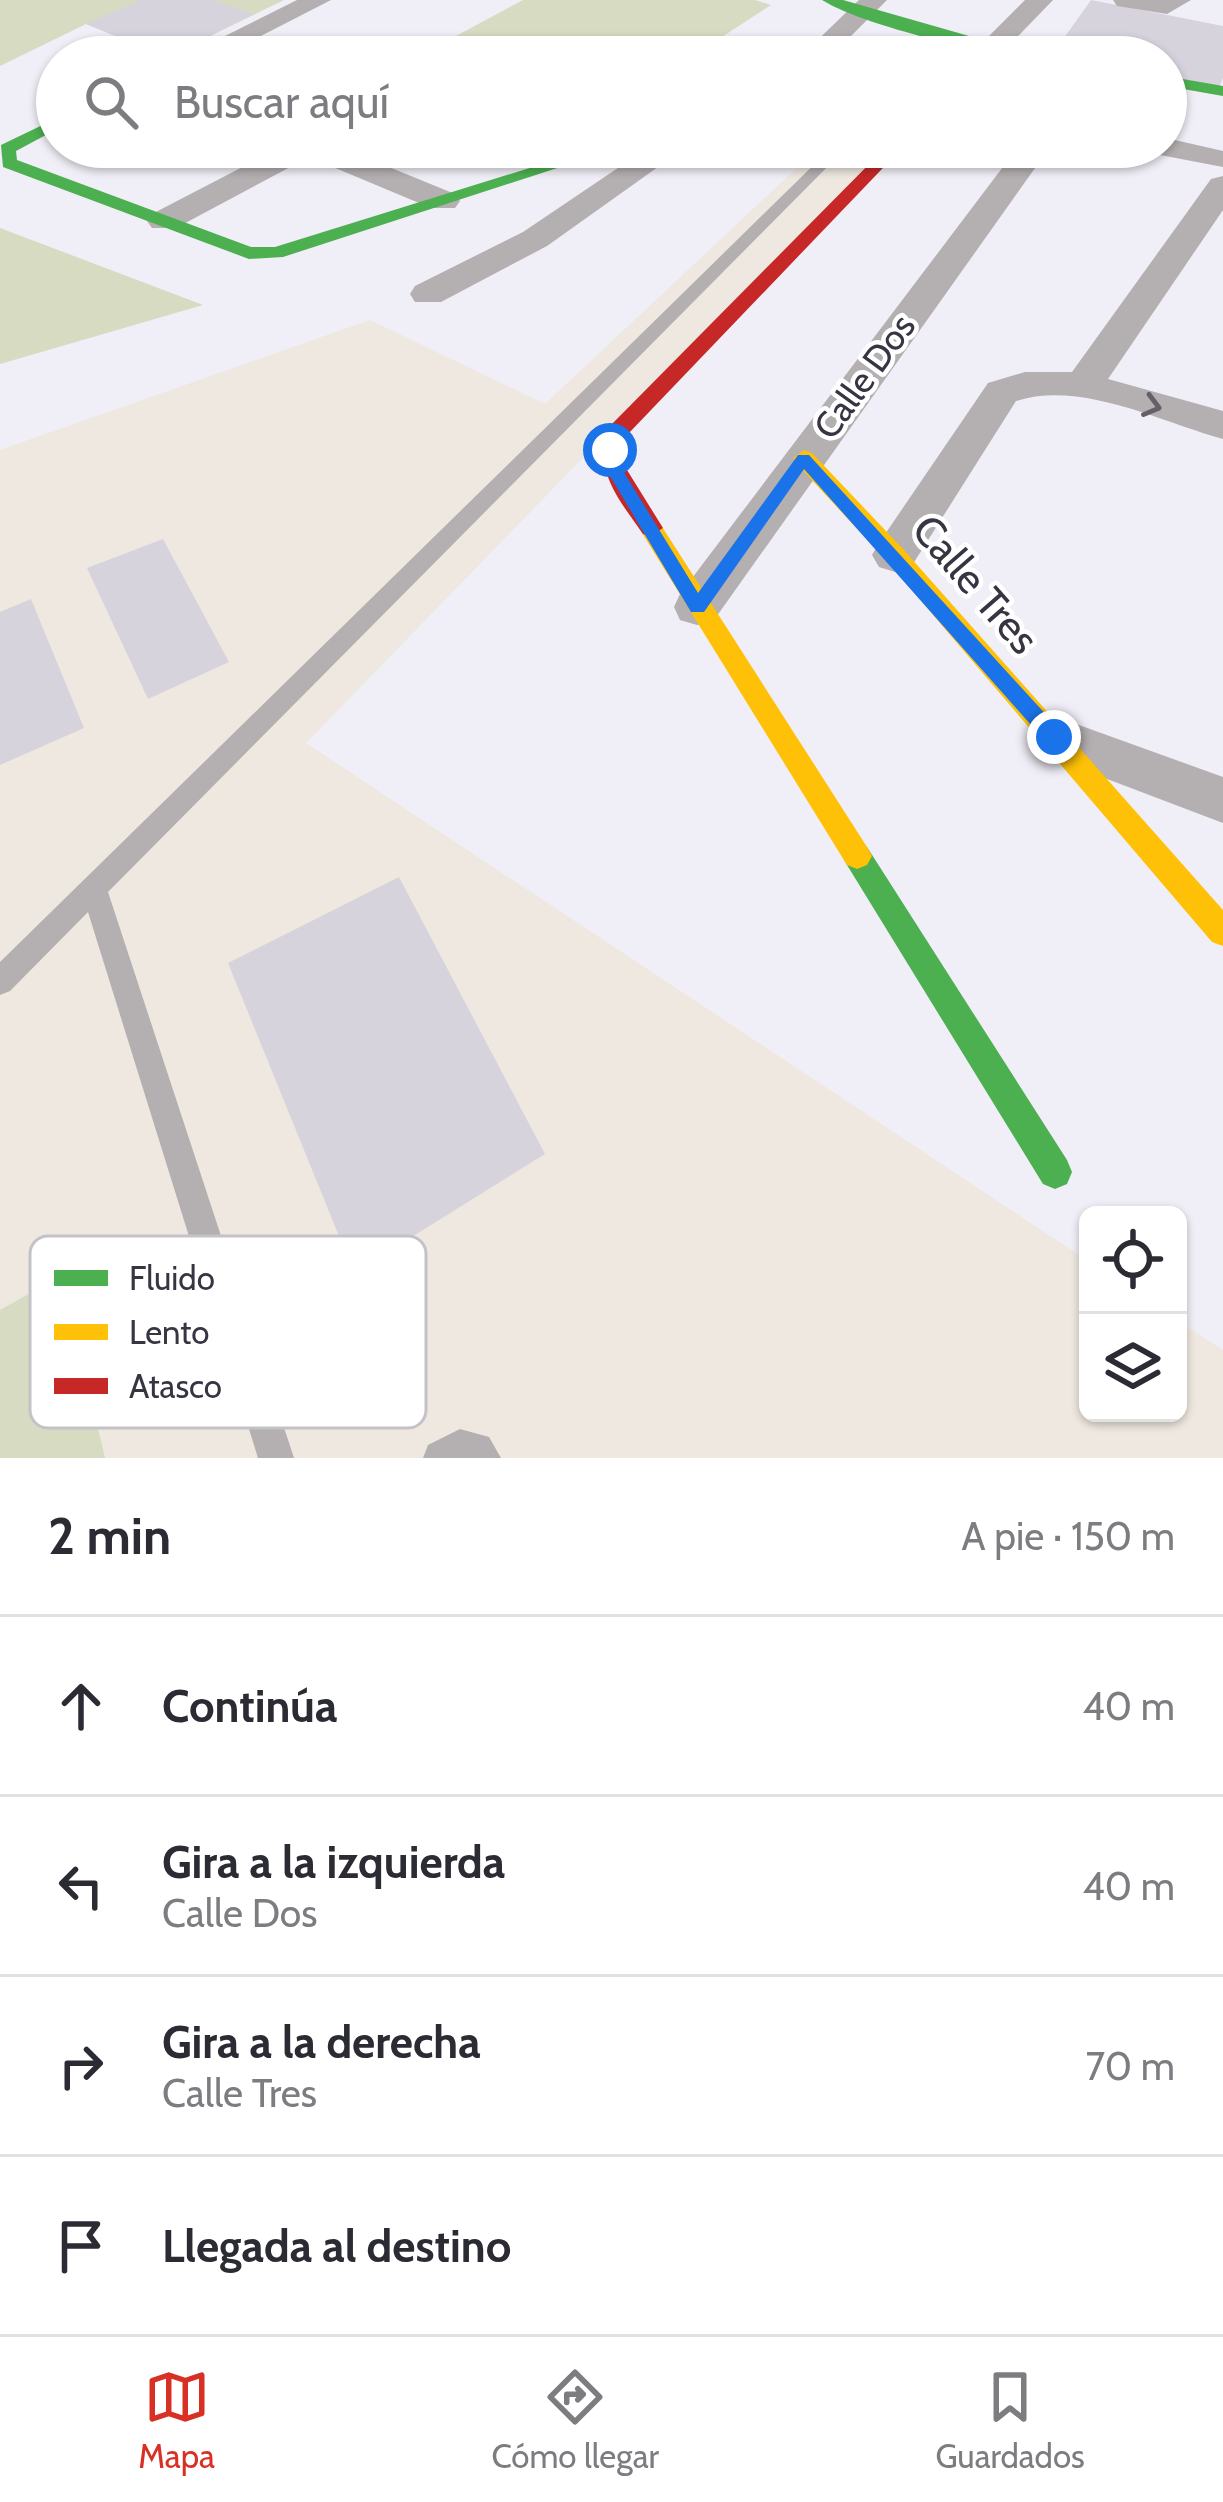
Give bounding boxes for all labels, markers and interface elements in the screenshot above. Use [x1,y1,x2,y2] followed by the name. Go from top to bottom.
[36,36,1187,168] search box
[78,69,144,135] icon: search
[174,75,389,129] text: Buscar aquí
[804,305,924,447] street label: Calle Dos
[1142,392,1162,417] one-way arrow
[583,423,637,477] route start
[902,504,1050,664] street label: Calle Tres
[1027,710,1081,764] route end
[1079,1206,1187,1422] map controls
[1079,1206,1187,1314] button: locate
[30,1236,426,1428] legend
[129,1258,215,1298] text: Fluido
[129,1312,209,1352] text: Lento
[1079,1314,1187,1422] button: layers
[129,1366,222,1406] text: Atasco
[48,1505,171,1567] text: 2 min
[961,1512,1175,1560] text: A pie · 150 m
[48,1673,114,1739] icon: ahead
[162,1679,337,1733] text: Continúa
[1082,1682,1175,1730] text: 40 m
[162,1835,505,1889] text: Gira a la izquierda
[48,1853,114,1919] icon: left
[1082,1862,1175,1910] text: 40 m
[162,1889,317,1937] text: Calle Dos
[162,2015,481,2069] text: Gira a la derecha
[48,2033,114,2099] icon: right
[1086,2042,1175,2090] text: 70 m
[162,2069,317,2117] text: Calle Tres
[48,2213,114,2279] icon: arrive
[162,2219,511,2273] text: Llegada al destino
[138,2364,215,2476] tab: Mapa
[491,2364,659,2476] tab: Cómo llegar
[935,2364,1085,2476] tab: Guardados

